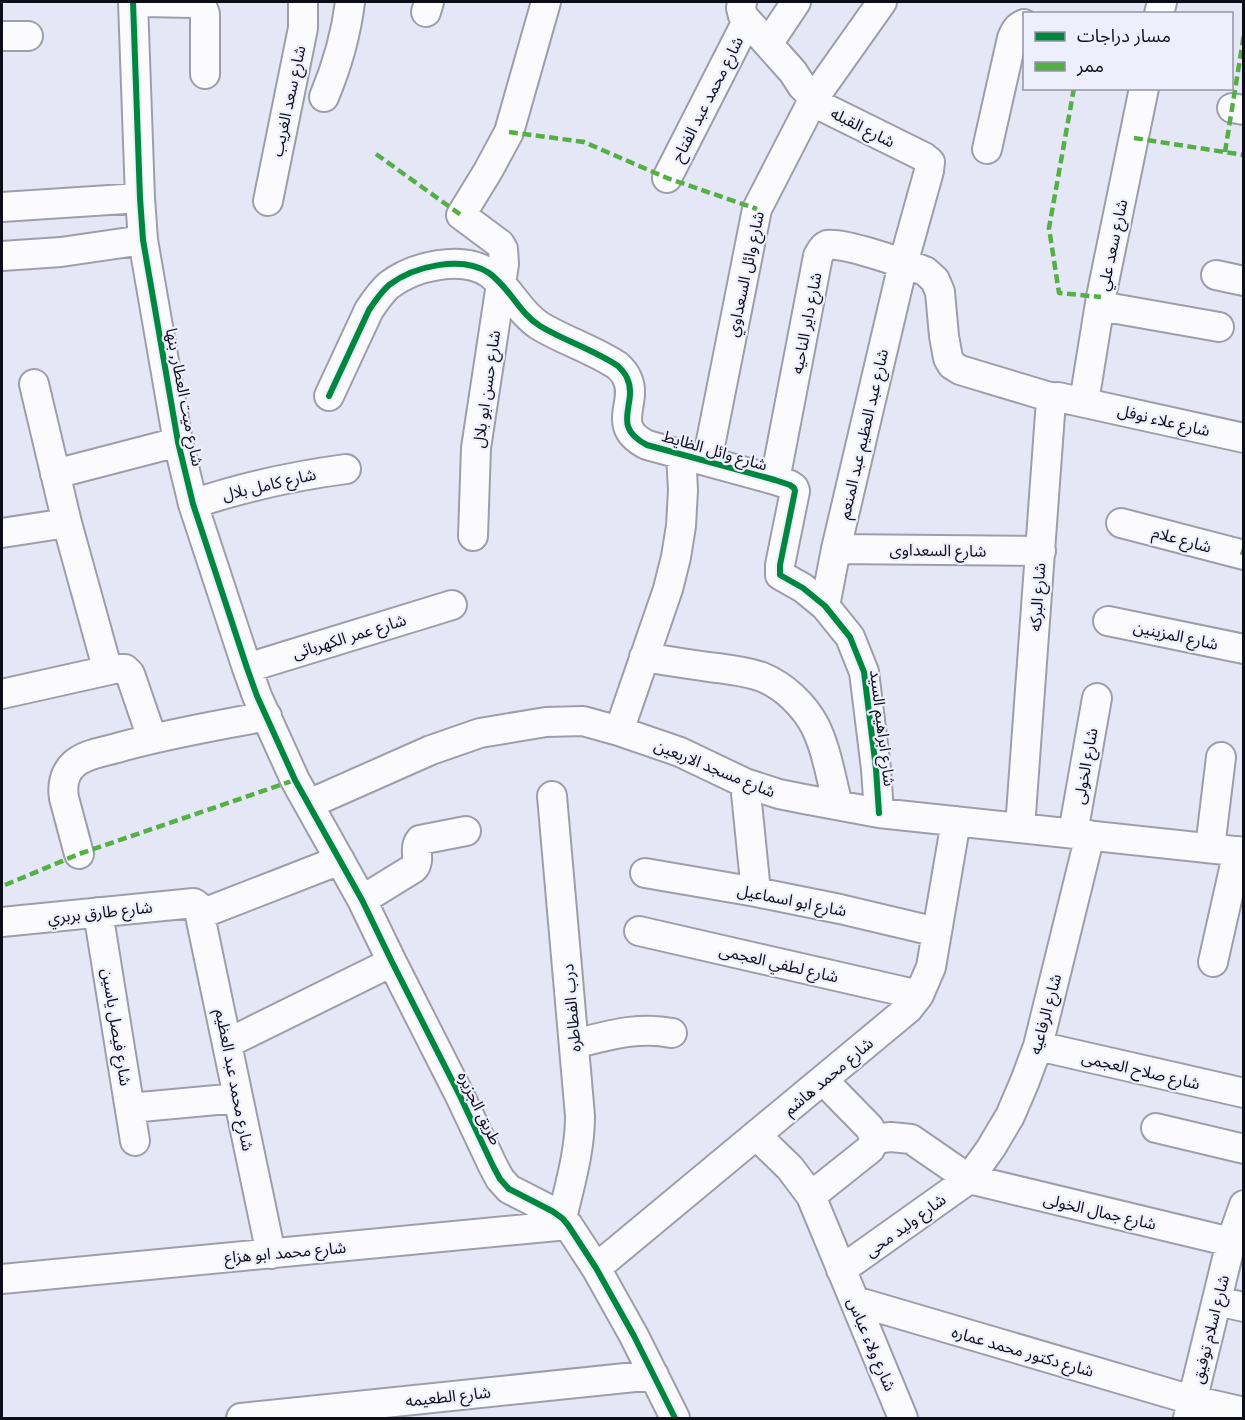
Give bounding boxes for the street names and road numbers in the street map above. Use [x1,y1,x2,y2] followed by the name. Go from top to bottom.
[667,33,750,167] street label: شارع محمد عبد الفتاح
[266,44,312,159] street label: شارع سعد الغريب
[826,102,898,154] street label: شارع القبله
[1093,197,1134,293] street label: شارع سعد علي
[722,209,771,339] street label: شارع وائل السعداوي
[786,271,829,376] street label: شارع داير الناحيه
[159,326,208,468] street label: شارع ميت العطار, بنها
[468,329,507,450] street label: شارع حسن ابو بلال
[834,347,895,522] street label: شارع عبد العظيم عبد المنعم
[1115,400,1212,443] street label: شارع علاء نوفل
[659,425,770,477] street label: شارع وائل الظايط
[220,464,318,507] street label: شارع كامل بلال
[1149,522,1214,559] street label: شارع علام
[889,539,987,564] street label: شارع السعداوى
[1025,562,1052,632] street label: شارع البركه
[290,609,409,666] street label: شارع عمر الكهربائى
[1131,616,1220,657] street label: شارع المزينين
[863,669,900,788] street label: شارع ابراهيم السيد
[1068,726,1104,806] street label: شارع الخولى
[650,735,778,804] street label: شارع مسجد الاربعين
[735,880,848,923] street label: شارع ابو اسماعيل
[47,897,154,930] street label: شارع طارق بربري
[717,940,841,989] street label: شارع لطفي العجمى
[557,963,585,1053] street label: درب الفطاطره
[95,967,136,1088] street label: شارع فيصل ياسين
[1025,972,1068,1057] street label: شارع الرفاعيه
[208,1007,259,1153] street label: شارع محمد عبد العظيم
[779,1033,879,1122] street label: شارع محمد هاشم
[1079,1047,1202,1096] street label: شارع صلاح العجمى
[453,1068,506,1149] street label: طريق الجزيره
[1041,1188,1158,1237] street label: شارع جمال الخولى
[861,1189,951,1264] street label: شارع وليد محى
[223,1237,347,1270] street label: شارع محمد ابو هزاع
[1187,1273,1236,1386] street label: شارع اسلام توفيق
[841,1294,901,1395] street label: شارع ولاء عباس
[949,1321,1096,1384] street label: شارع دكتور محمد عماره
[404,1382,492,1413] street label: شارع الطعيمه

